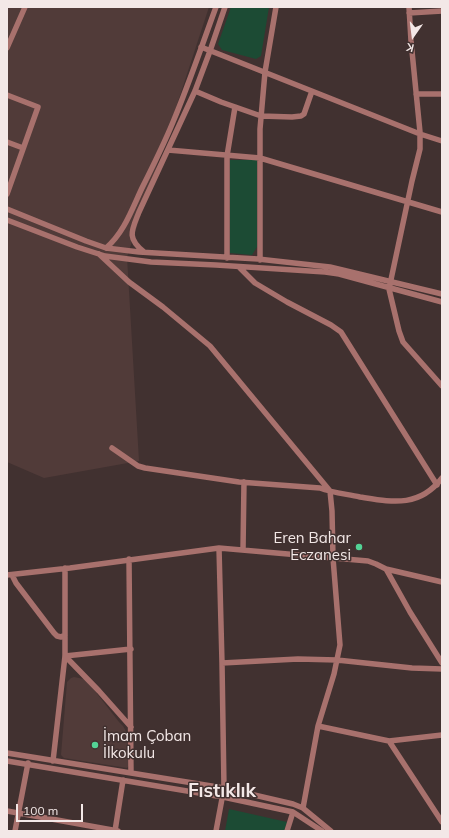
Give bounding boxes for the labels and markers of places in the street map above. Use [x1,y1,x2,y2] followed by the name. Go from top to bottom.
[274,529,351,564] place label: Eren Bahar Eczanesi
[354,542,364,552] marker: Eren Bahar Eczanesi
[103,727,191,762] place label: İmam Çoban İlkokulu
[90,740,100,750] marker: İmam Çoban İlkokulu

